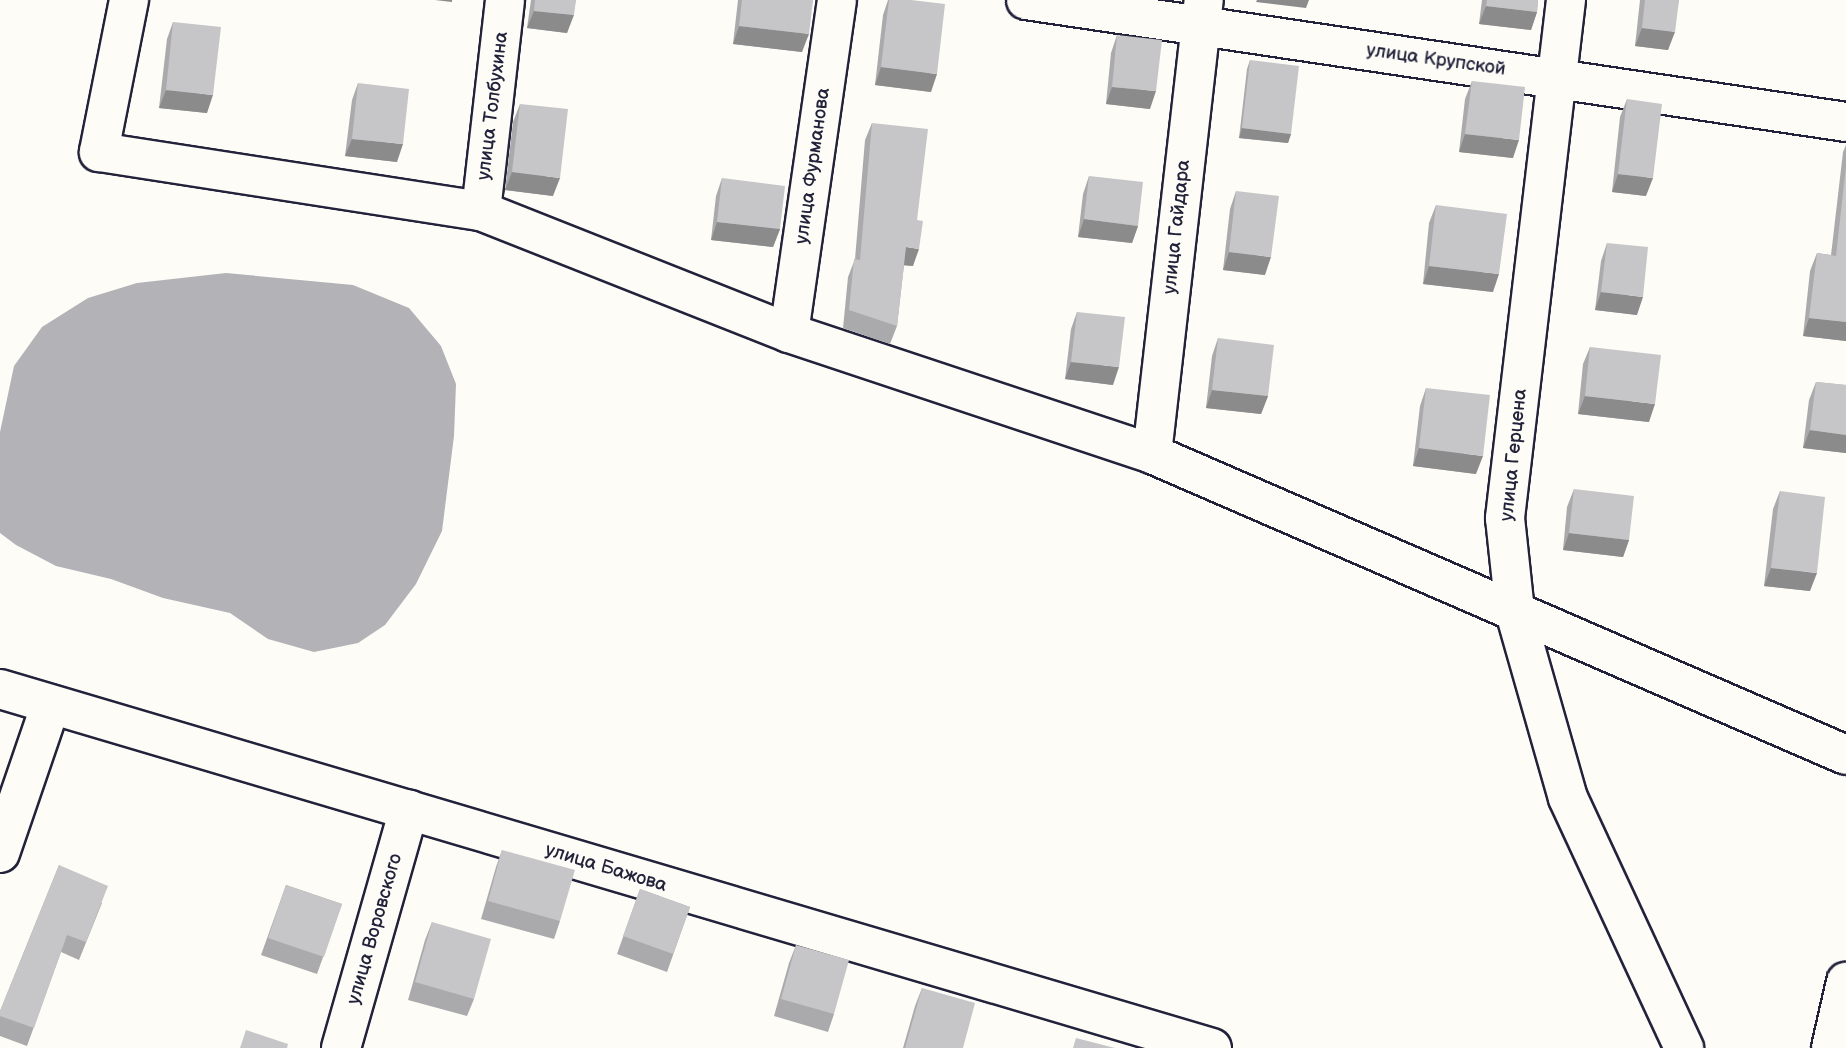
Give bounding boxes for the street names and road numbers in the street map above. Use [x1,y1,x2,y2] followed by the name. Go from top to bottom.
[473,30,513,182] street label: улица Толбухина
[1365,39,1507,81] street label: улица Крупской
[791,86,835,246] street label: улица Фурманова
[1159,159,1195,295] street label: улица Гайдара
[1496,388,1532,522] street label: улица Герцена
[542,839,670,897] street label: улица Бажова
[343,851,407,1007] street label: улица Воровского

